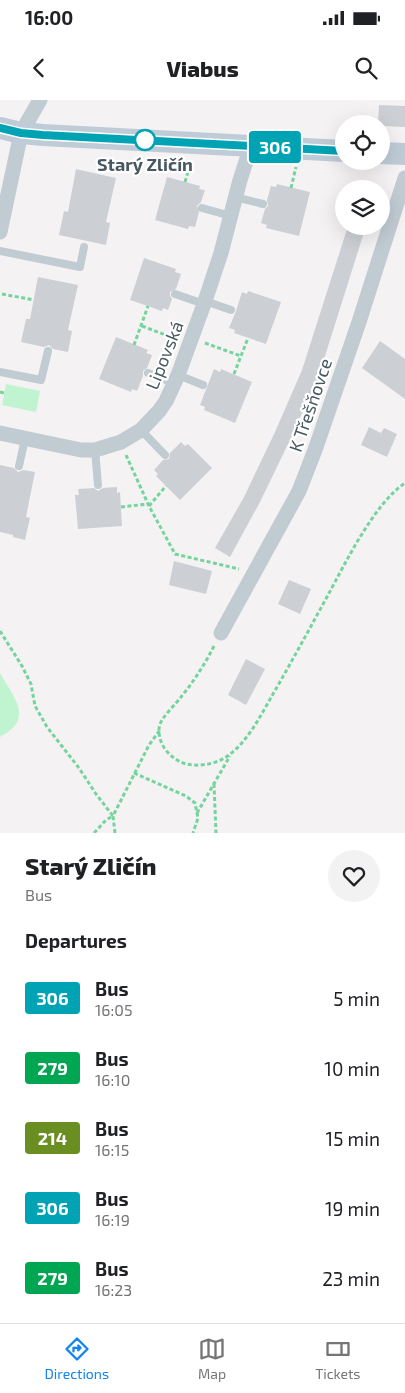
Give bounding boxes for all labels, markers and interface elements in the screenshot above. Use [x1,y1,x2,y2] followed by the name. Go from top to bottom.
[25,6,73,29] text: 16:00
[25,54,53,82] icon: back
[352,54,380,82] icon: search
[166,55,239,81] text: Viabus
[335,115,390,235] map controls
[335,115,390,170] button: locate
[134,129,156,151] marker: Starý Zličín
[246,131,304,163] line badge: 306
[259,136,291,158] text: 306
[97,153,193,175] place label: Starý Zličín
[335,180,390,235] button: layers
[140,318,188,392] street label: Lipovská
[284,355,336,455] street label: K Třešňovce
[328,850,380,902] button: heart
[25,851,156,880] text: Starý Zličín
[25,885,52,904] text: Bus
[25,929,127,952] text: Departures
[95,977,129,1000] text: Bus
[36,987,69,1009] text: 306
[333,987,380,1010] text: 5 min
[95,1000,133,1019] text: 16:05
[95,1047,129,1070] text: Bus
[37,1057,68,1079] text: 279
[324,1057,380,1080] text: 10 min
[95,1070,130,1089] text: 16:10
[95,1117,129,1140] text: Bus
[38,1127,67,1149] text: 214
[326,1127,380,1150] text: 15 min
[95,1140,129,1159] text: 16:15
[95,1187,129,1210] text: Bus
[36,1197,69,1219] text: 306
[325,1197,380,1220] text: 19 min
[95,1210,130,1229] text: 16:19
[95,1257,129,1280] text: Bus
[37,1267,68,1289] text: 279
[322,1267,380,1290] text: 23 min
[95,1280,132,1299] text: 16:23
[44,1335,109,1382] tab: Directions
[198,1335,226,1382] tab: Map
[315,1335,360,1382] tab: Tickets

